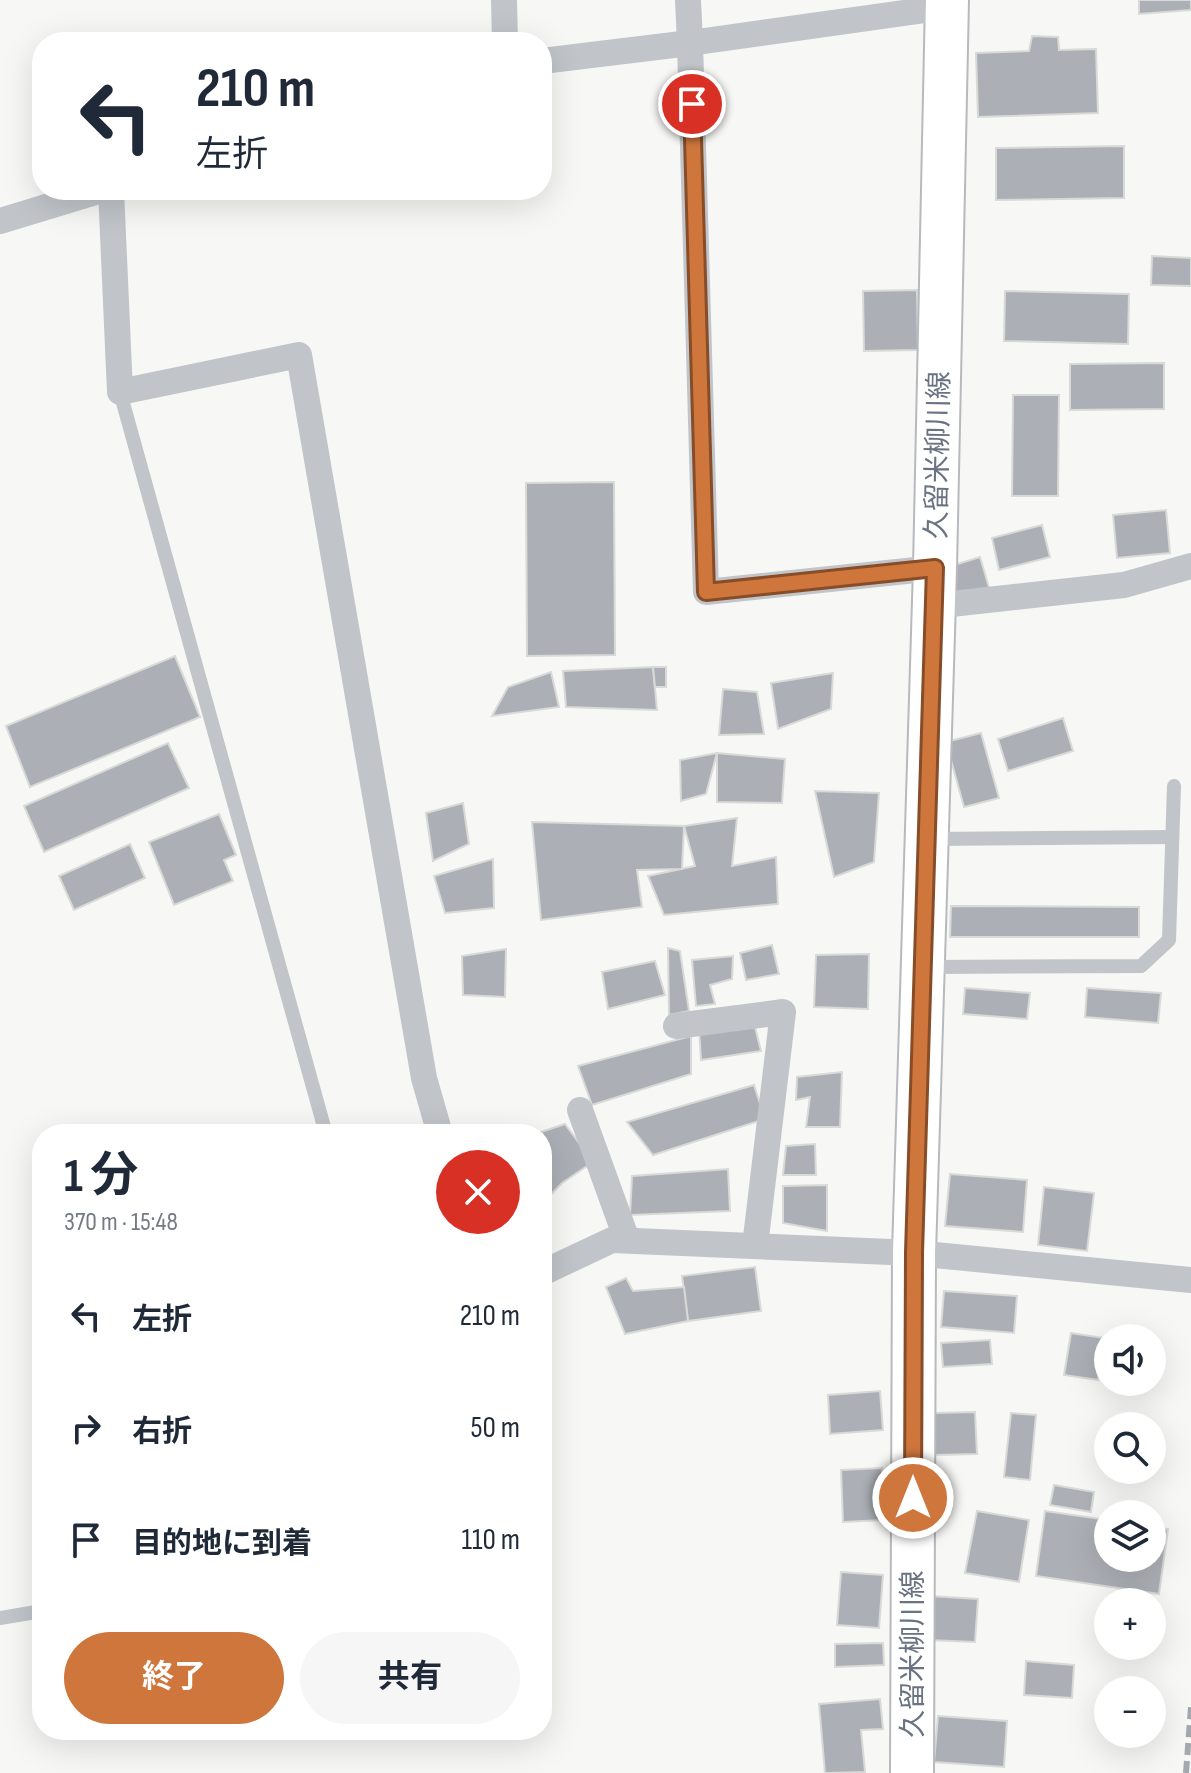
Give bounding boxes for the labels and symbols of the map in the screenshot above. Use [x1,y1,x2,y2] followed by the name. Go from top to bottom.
[658,70,726,138] pin
[921,371,956,539] street label: 久留米柳川線
[871,1456,955,1540] position arrow
[897,1570,930,1738] street label: 久留米柳川線

